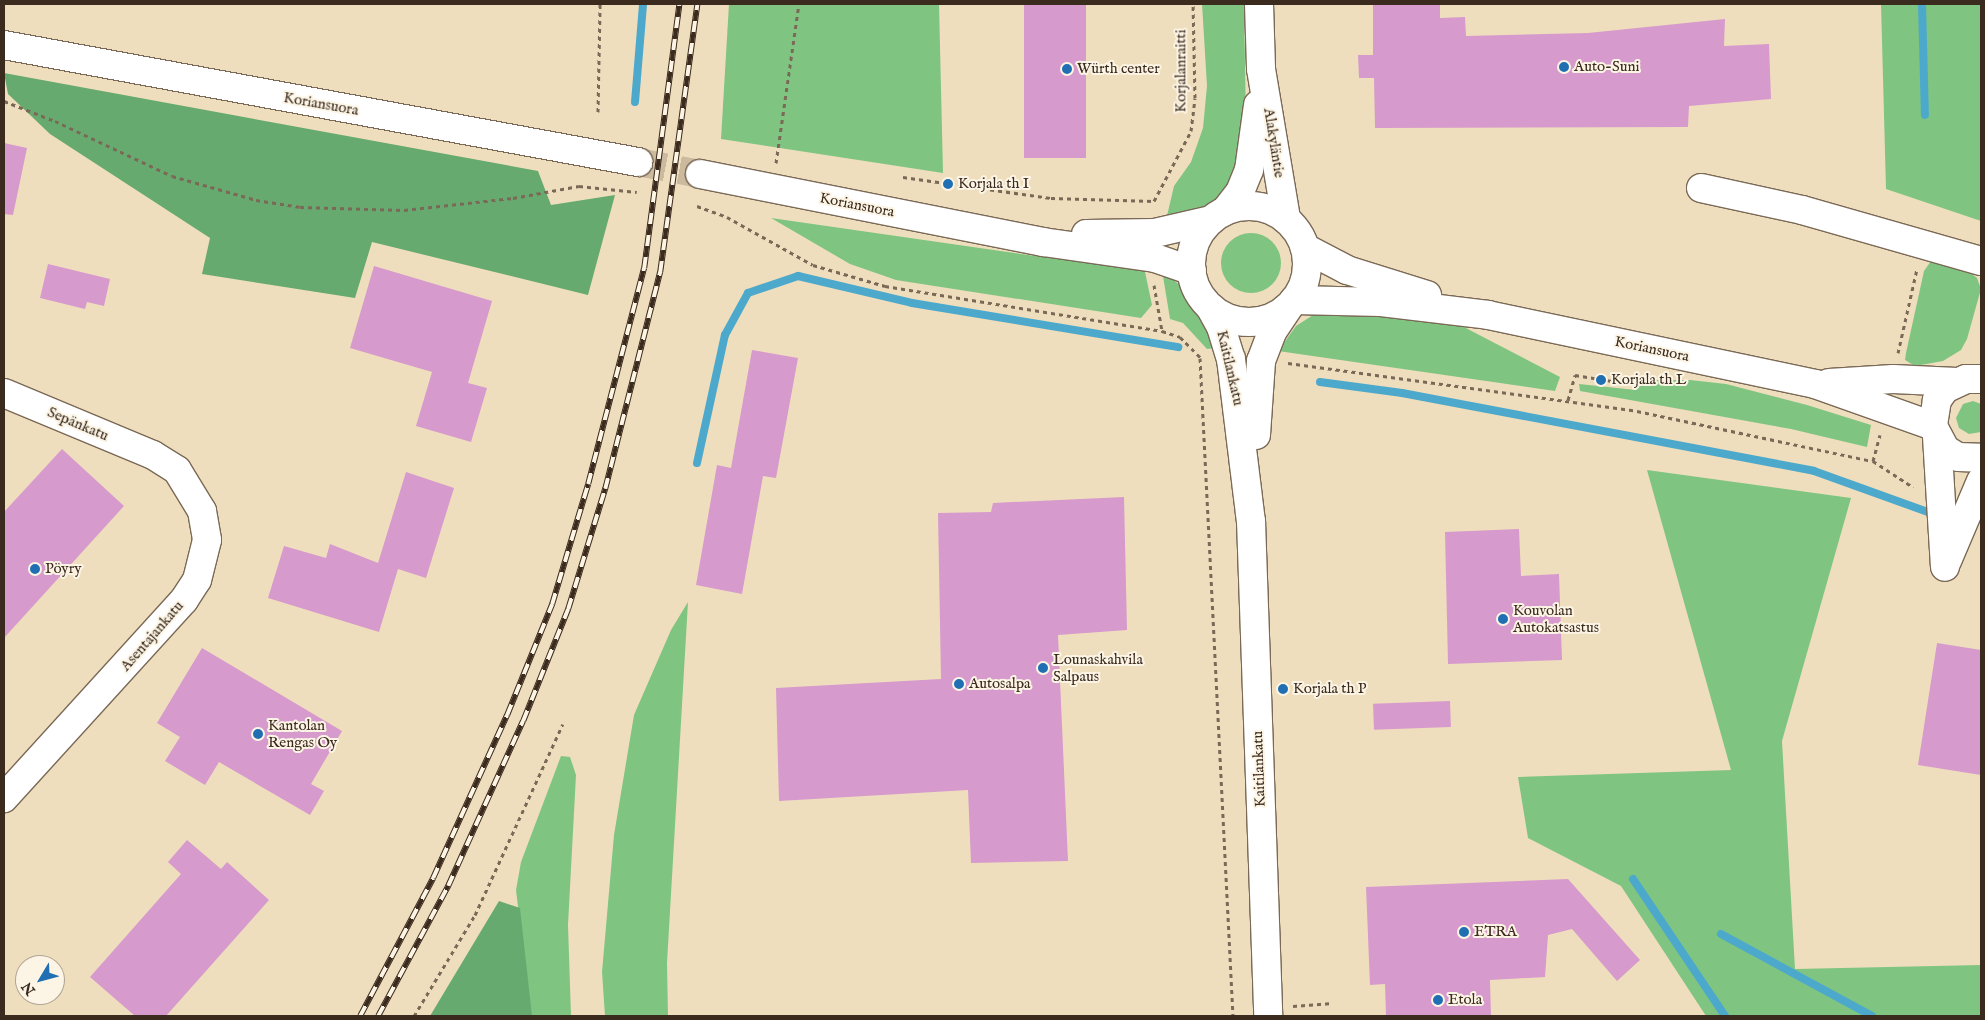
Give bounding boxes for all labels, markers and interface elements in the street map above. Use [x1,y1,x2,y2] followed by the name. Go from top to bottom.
[1172,29,1190,113] street label: Korjalanraitti
[1574,58,1640,76] place label: Auto-Suni
[1077,60,1160,78] place label: Würth center
[1558,61,1570,73] marker: Auto-Suni
[1061,63,1073,75] marker: Würth center
[282,89,360,119] street label: Koriansuora
[1260,107,1288,179] street label: Alakyläntie
[958,175,1029,193] place label: Korjala th I
[942,178,954,190] marker: Korjala th I
[818,189,896,221] street label: Koriansuora
[1213,329,1247,407] street label: Kaitilankatu
[1613,332,1691,366] street label: Koriansuora
[1611,371,1686,389] place label: Korjala th L
[1595,374,1607,386] marker: Korjala th L
[45,403,111,445] street label: Sepänkatu
[45,560,82,578] place label: Pöyry
[29,563,41,575] marker: Pöyry
[117,597,187,675] street label: Asentajankatu
[1513,601,1599,636] place label: Kouvolan Autokatsastus
[1497,613,1509,625] marker: Kouvolan Autokatsastus
[1053,650,1143,685] place label: Lounaskahvila Salpaus
[1037,662,1049,674] marker: Lounaskahvila Salpaus
[969,675,1031,693] place label: Autosalpa
[953,678,965,690] marker: Autosalpa
[1293,680,1366,698] place label: Korjala th P
[1277,683,1289,695] marker: Korjala th P
[268,716,337,751] place label: Kantolan Rengas Oy
[252,728,264,740] marker: Kantolan Rengas Oy
[1249,730,1269,808] street label: Kaitilankatu
[1474,923,1517,941] place label: ETRA
[1458,926,1470,938] marker: ETRA
[15,955,65,1005] north arrow
[18,978,40,999] text: N
[1448,991,1482,1009] place label: Etola
[1432,994,1444,1006] marker: Etola

